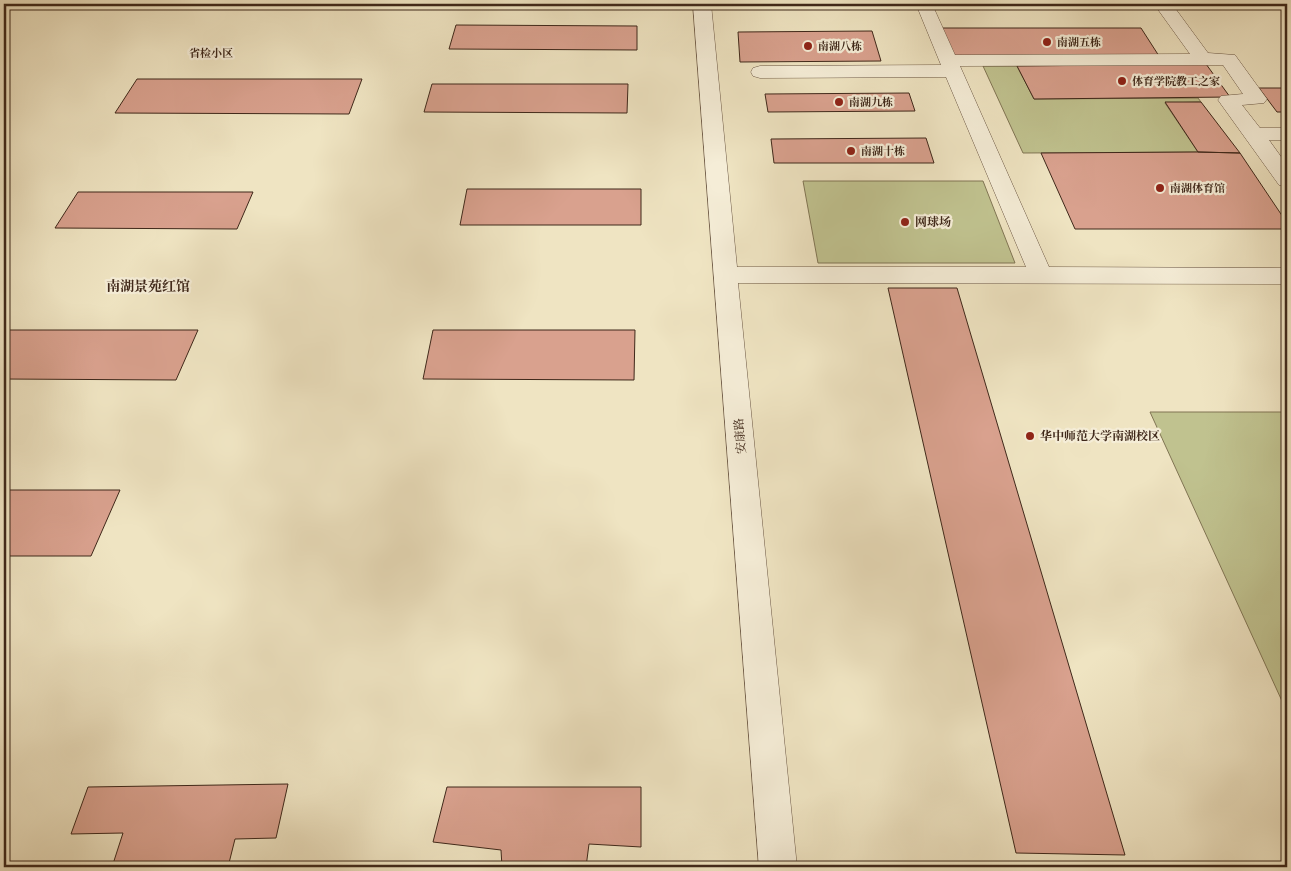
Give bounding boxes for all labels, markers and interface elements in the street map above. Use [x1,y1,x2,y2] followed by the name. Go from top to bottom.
[1057,35,1101,49] place label: 南湖五栋
[1041,36,1053,48] marker: 南湖五栋
[818,39,862,53] place label: 南湖八栋
[802,40,814,52] marker: 南湖八栋
[189,46,233,60] district label: 省检小区
[1132,74,1220,88] place label: 体育学院教工之家
[1116,75,1128,87] marker: 体育学院教工之家
[849,95,893,109] place label: 南湖九栋
[833,96,845,108] marker: 南湖九栋
[861,144,905,158] place label: 南湖十栋
[845,145,857,157] marker: 南湖十栋
[1170,181,1225,195] place label: 南湖体育馆
[1154,182,1166,194] marker: 南湖体育馆
[915,214,951,229] place label: 网球场
[899,216,911,228] marker: 网球场
[106,277,190,295] district label: 南湖景苑红馆
[730,417,749,455] street label: 安康路
[1040,428,1160,443] place label: 华中师范大学南湖校区
[1024,430,1036,442] marker: 华中师范大学南湖校区

